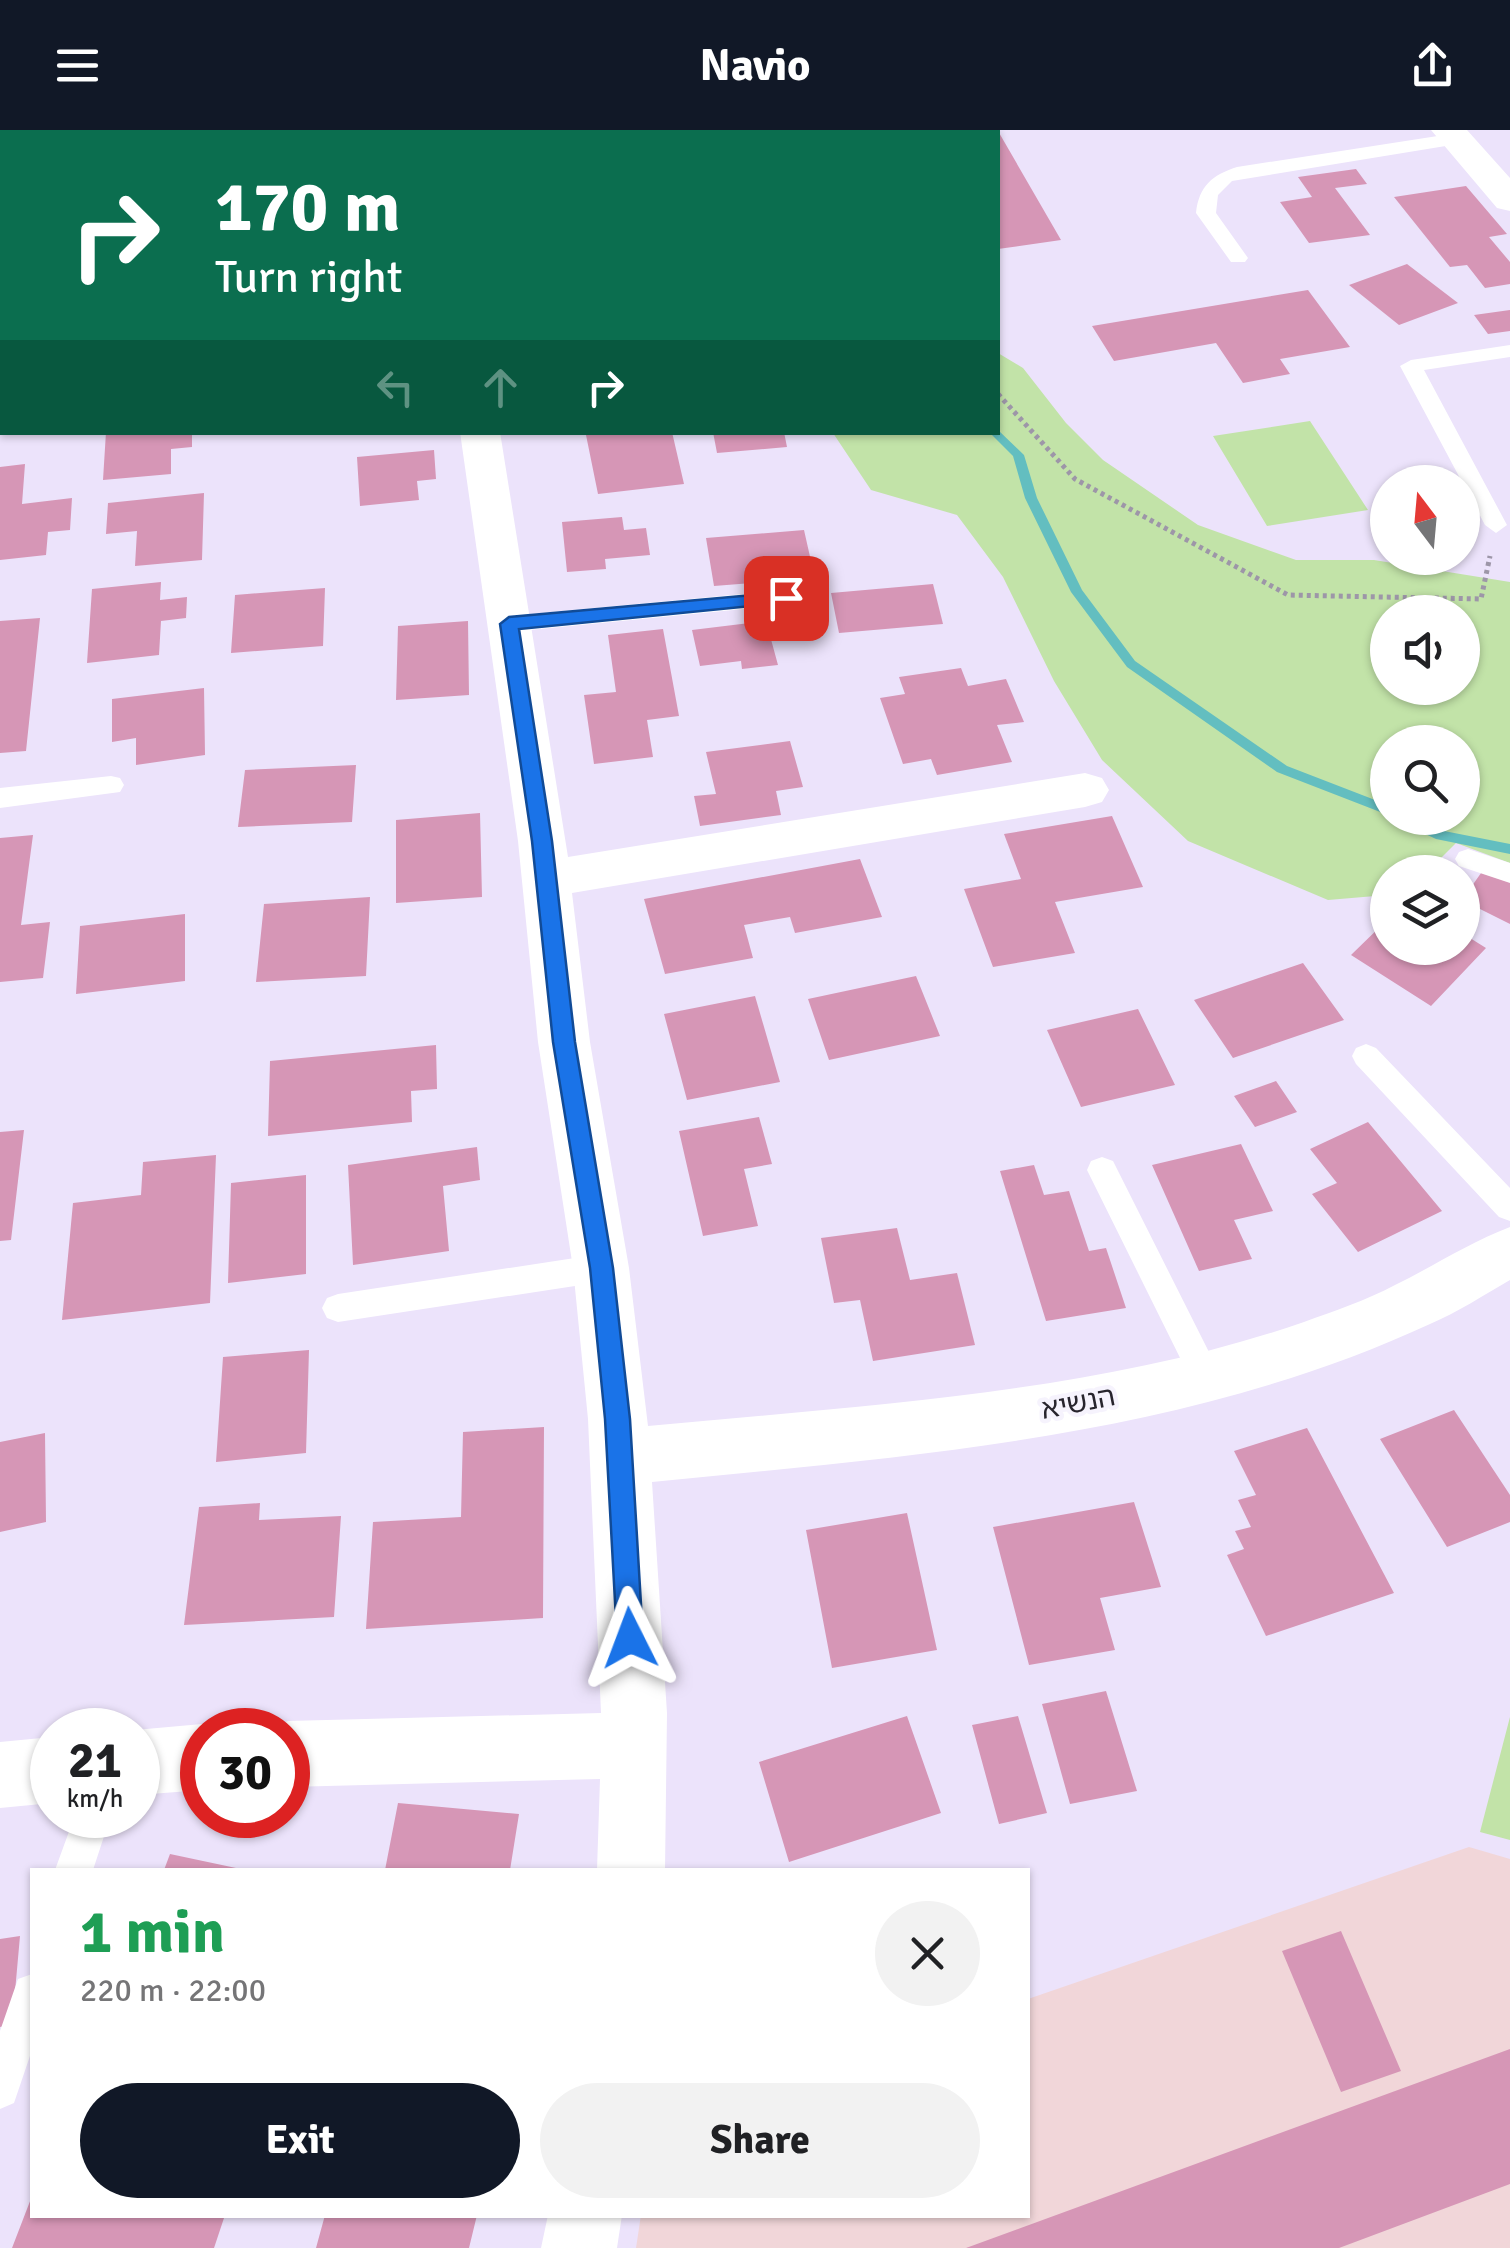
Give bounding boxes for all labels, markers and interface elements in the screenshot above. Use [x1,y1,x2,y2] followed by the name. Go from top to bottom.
[50,38,105,93] icon: menu
[699,38,811,93] text: Navio
[1405,38,1460,93] icon: share
[215,164,400,250] text: 170 m
[50,170,180,300] icon: right
[215,250,403,305] text: Turn right
[368,360,423,415] icon: left
[473,360,528,415] icon: ahead
[578,360,633,415] icon: right
[1370,465,1480,575] north arrow
[1370,465,1480,965] map controls
[744,556,829,641] pin
[759,571,814,626] icon: arrive
[1370,595,1480,705] button: sound
[1370,725,1480,835] button: search
[1370,855,1480,965] button: layers
[1038,1379,1118,1427] street label: הנשיא
[578,1586,682,1690] position arrow
[180,1708,310,1838] speed limit sign: 30
[68,1730,122,1792] text: 21
[67,1783,123,1814] text: km/h
[80,1896,225,1970] text: 1 min
[875,1901,980,2006] button: close
[80,1971,266,2010] text: 220 m · 22:00
[80,2083,520,2198] button: Exit
[540,2083,980,2198] button: Share

